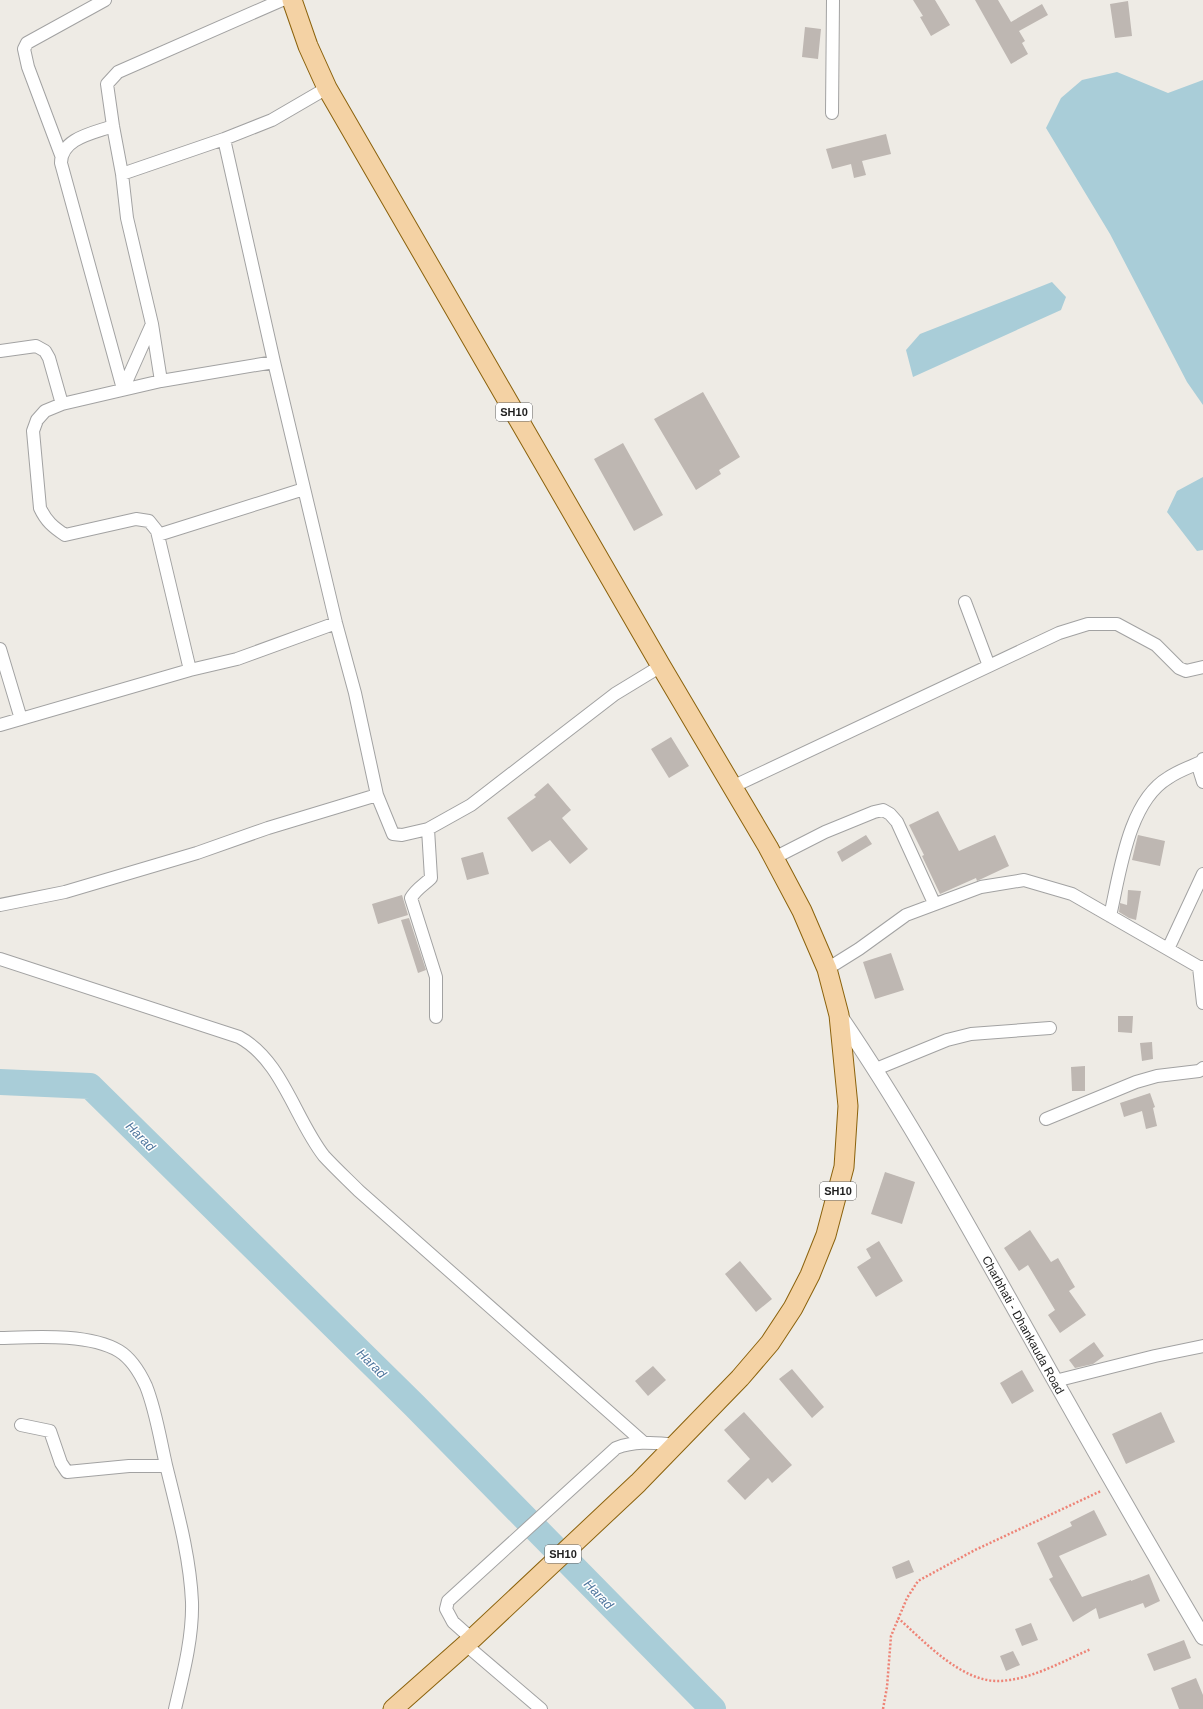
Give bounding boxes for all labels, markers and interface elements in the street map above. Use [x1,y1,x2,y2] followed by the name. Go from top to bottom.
[496,403,532,421] road number: SH10
[123,1119,159,1155] water label: Harad
[820,1182,856,1200] road number: SH10
[979,1253,1067,1397] street label: Charbhati - Dhankauda Road
[354,1346,390,1382] water label: Harad
[545,1545,581,1563] road number: SH10
[581,1576,617,1613] water label: Harad

